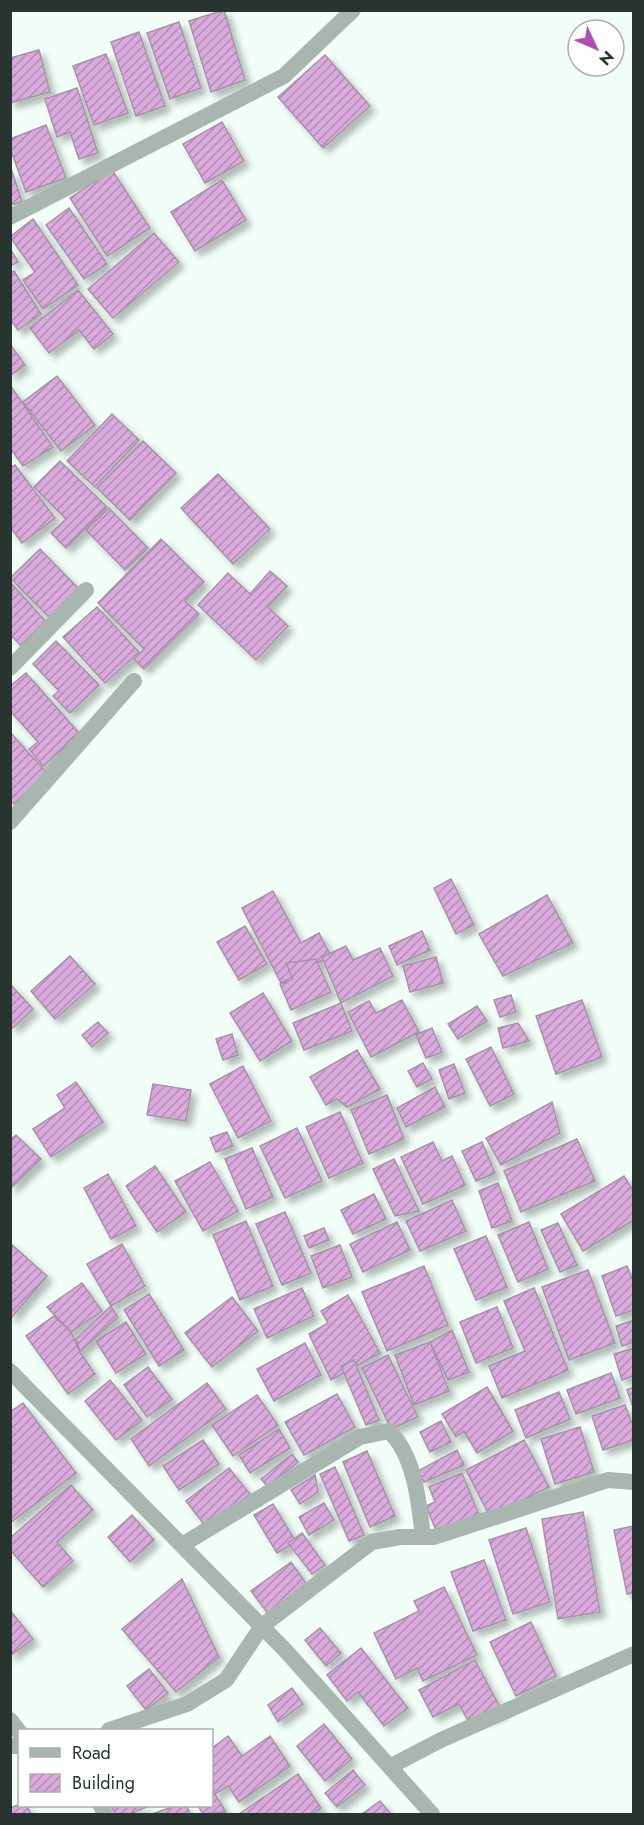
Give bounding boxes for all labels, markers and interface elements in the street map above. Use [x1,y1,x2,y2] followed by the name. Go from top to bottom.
[566,18,626,78] north arrow
[594,46,619,71] text: N
[18,1729,213,1807] legend
[72,1740,111,1766] text: Road
[72,1770,135,1796] text: Building

